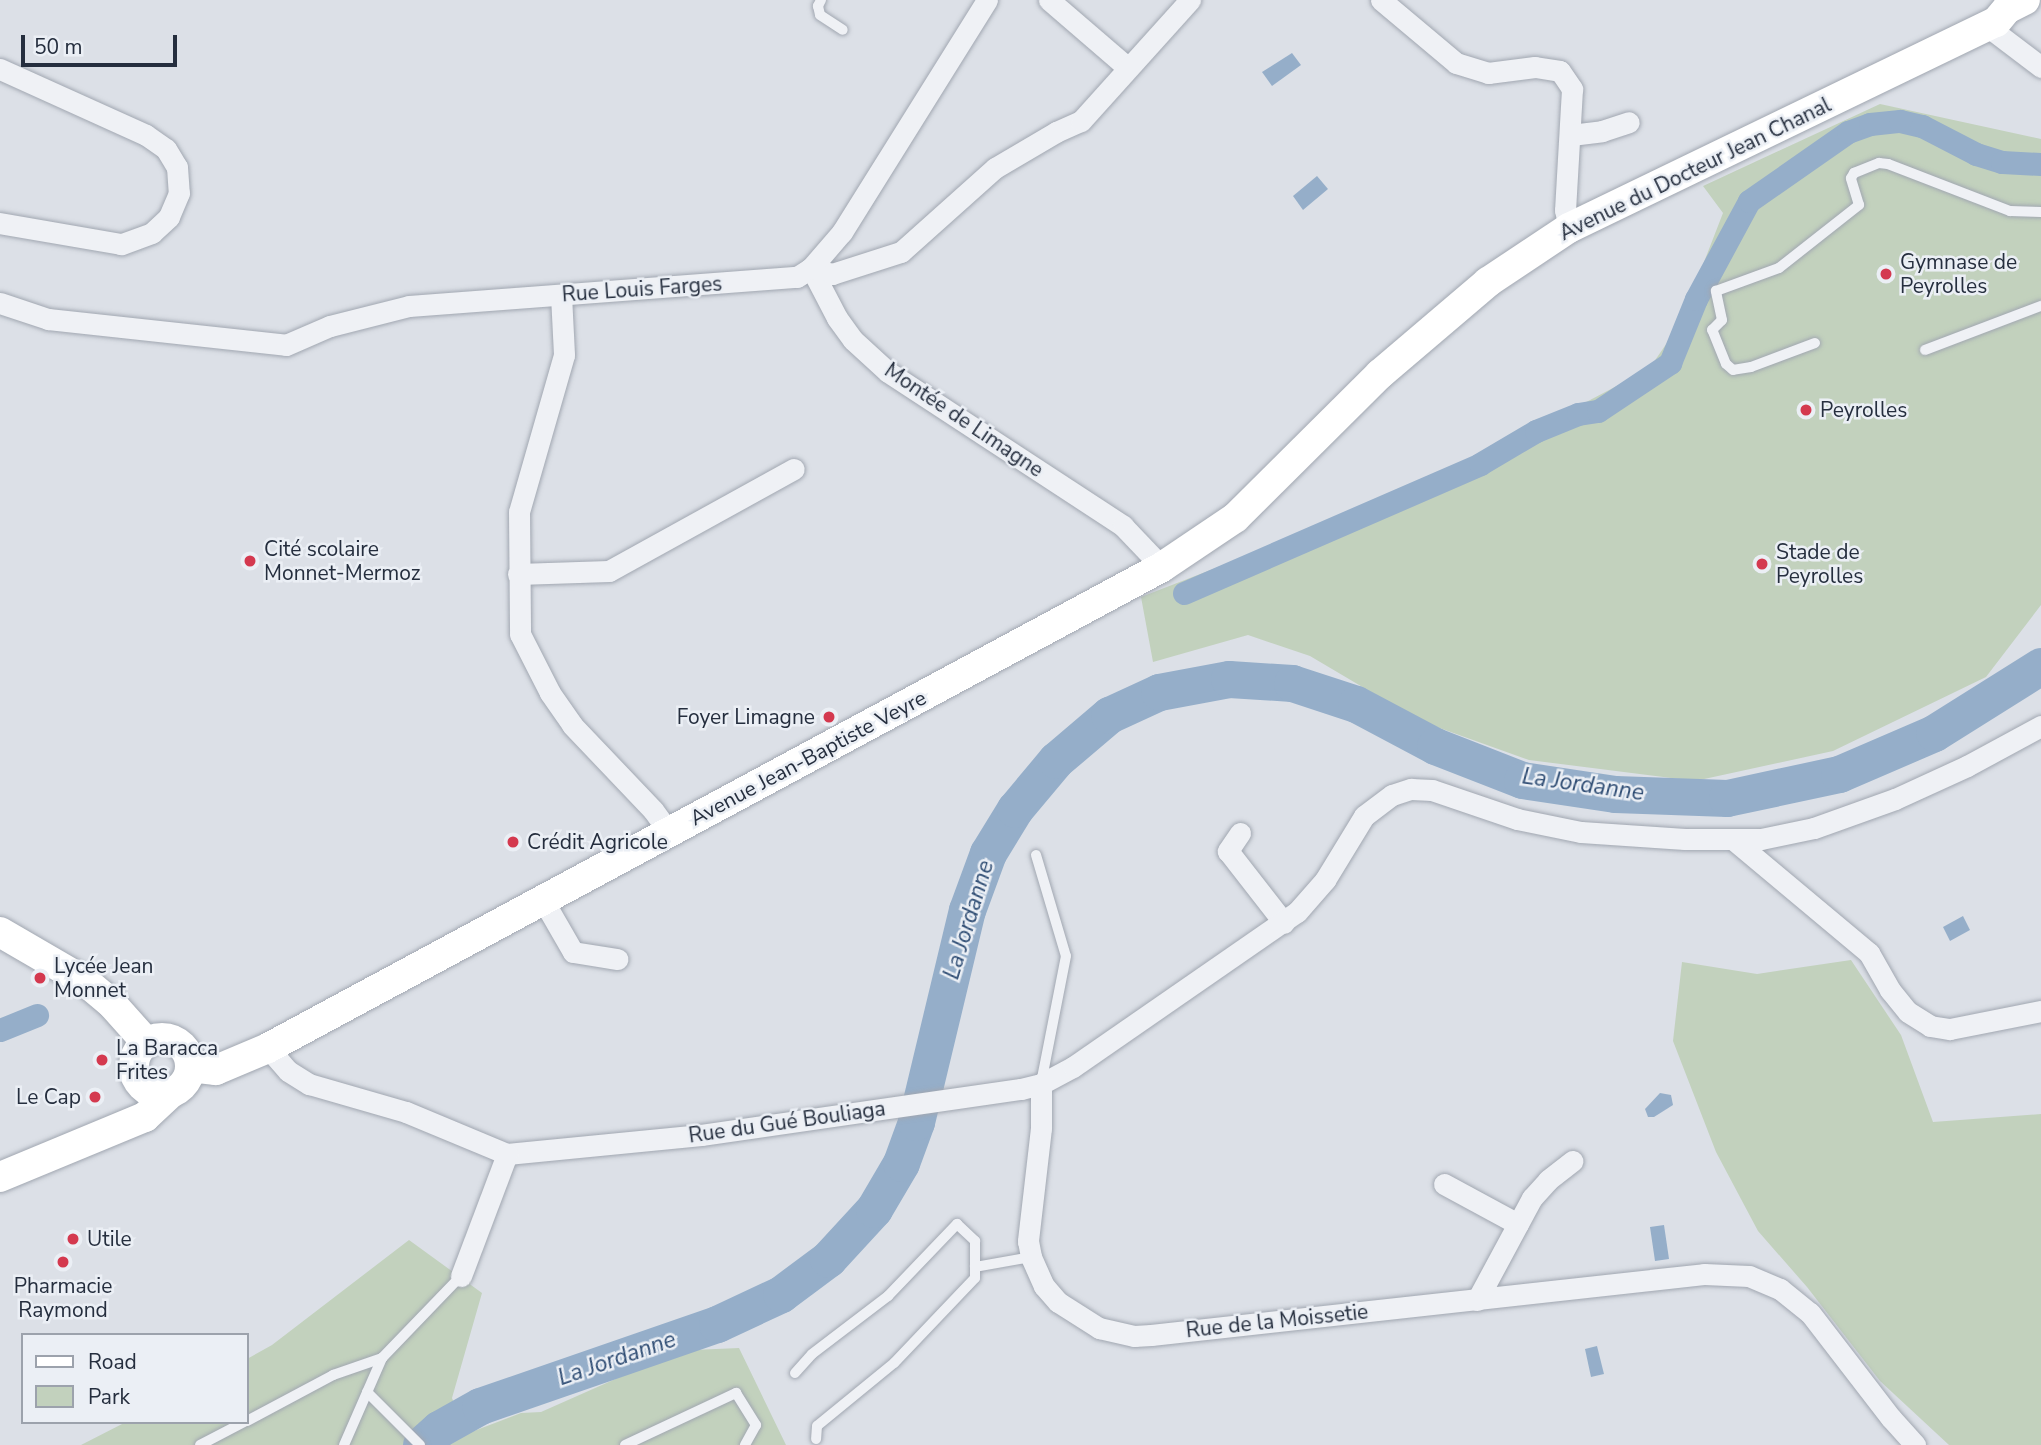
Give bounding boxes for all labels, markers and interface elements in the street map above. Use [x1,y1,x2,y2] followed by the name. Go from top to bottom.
[24,21,180,65] scale bar
[34,33,83,61] text: 50 m
[1555,92,1835,246] street label: Avenue du Docteur Jean Chanal
[1900,249,2017,299] place label: Gymnase de Peyrolles
[1878,266,1894,282] marker: Gymnase de Peyrolles
[561,271,723,307] street label: Rue Louis Farges
[880,358,1048,482] street label: Montée de Limagne
[1820,397,1907,423] place label: Peyrolles
[1798,402,1814,418] marker: Peyrolles
[264,536,421,586] place label: Cité scolaire Monnet-Mermoz
[1776,539,1863,589] place label: Stade de Peyrolles
[242,553,258,569] marker: Cité scolaire Monnet-Mermoz
[1754,556,1770,572] marker: Stade de Peyrolles
[686,685,930,831] street label: Avenue Jean-Baptiste Veyre
[677,704,815,730] place label: Foyer Limagne
[821,709,837,725] marker: Foyer Limagne
[1520,763,1646,807] water label: La Jordanne
[527,829,668,855] place label: Crédit Agricole
[505,834,521,850] marker: Crédit Agricole
[938,857,1000,983] water label: La Jordanne
[54,953,153,1003] place label: Lycée Jean Monnet
[32,970,48,986] marker: Lycée Jean Monnet
[116,1035,218,1085] place label: La Baracca Frites
[94,1052,110,1068] marker: La Baracca Frites
[16,1084,81,1110] place label: Le Cap
[87,1089,103,1105] marker: Le Cap
[687,1096,887,1148] street label: Rue du Gué Bouliaga
[87,1226,132,1252] place label: Utile
[65,1231,81,1247] marker: Utile
[55,1254,71,1270] marker: Pharmacie Raymond
[14,1273,112,1323] place label: Pharmacie Raymond
[1185,1299,1369,1343] street label: Rue de la Moissetie
[554,1326,680,1392] water label: La Jordanne
[21,1333,248,1424] legend
[88,1348,137,1376] text: Road
[88,1383,130,1411] text: Park

